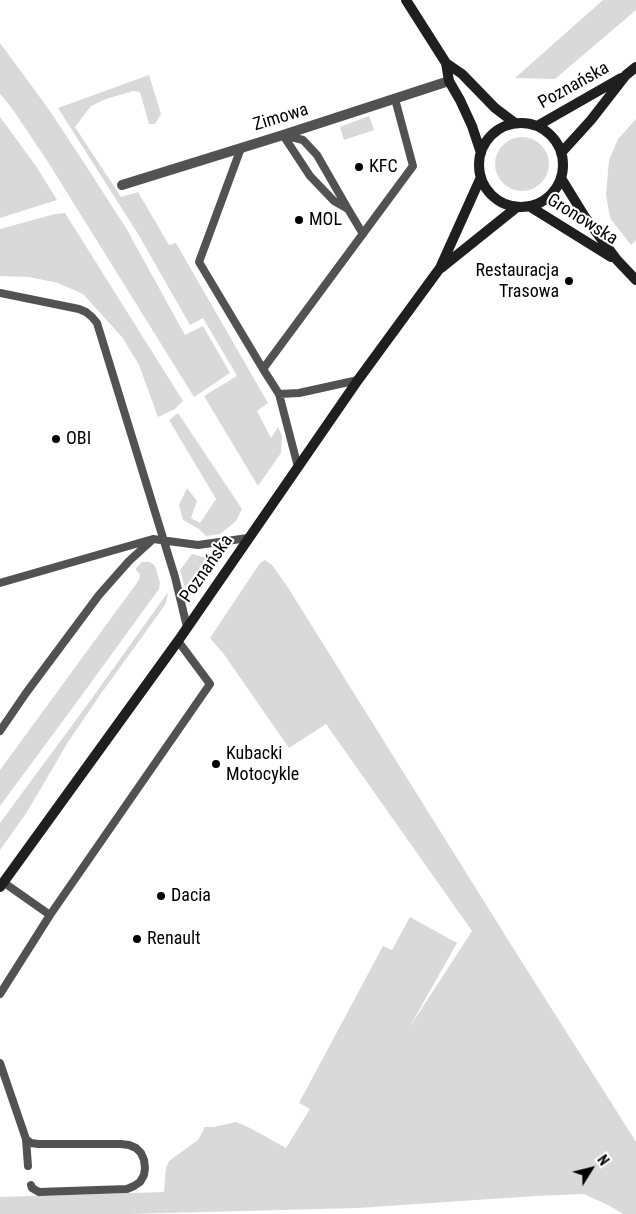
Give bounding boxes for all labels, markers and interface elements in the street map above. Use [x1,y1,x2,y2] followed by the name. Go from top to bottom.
[535,58,613,114] street label: Poznańska
[251,99,311,137] street label: Zimowa
[369,156,398,178] place label: KFC
[353,161,365,173] marker: KFC
[543,190,621,250] street label: Gronowska
[309,209,342,231] place label: MOL
[293,214,305,226] marker: MOL
[475,260,559,302] place label: Restauracja Trasowa
[563,275,575,287] marker: Restauracja Trasowa
[66,428,91,450] place label: OBI
[50,433,62,445] marker: OBI
[176,531,238,607] street label: Poznańska
[226,743,299,786] place label: Kubacki Motocykle
[210,758,222,770] marker: Kubacki Motocykle
[171,885,211,907] place label: Dacia
[155,890,167,902] marker: Dacia
[147,928,200,950] place label: Renault
[131,933,143,945] marker: Renault
[566,1144,616,1194] north arrow
[594,1152,612,1168] text: N

